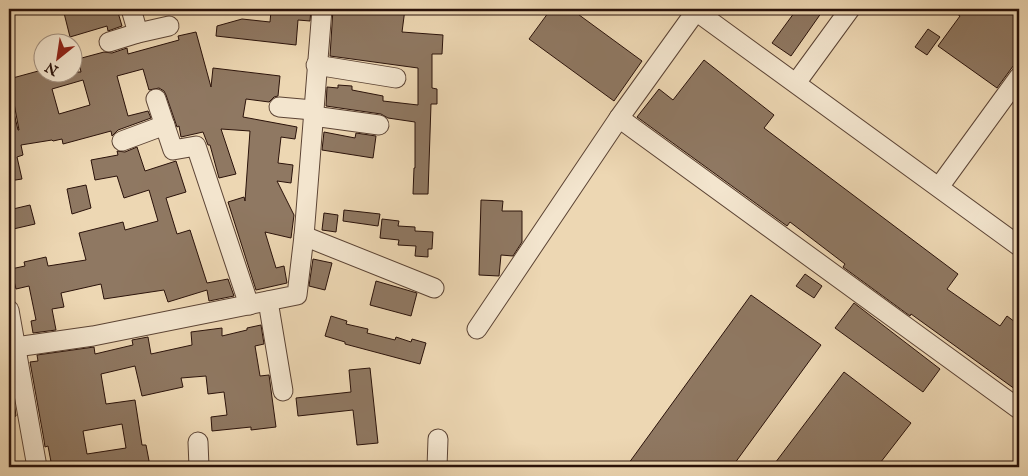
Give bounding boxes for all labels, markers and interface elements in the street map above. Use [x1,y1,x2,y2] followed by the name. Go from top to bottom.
[32,32,82,82] north arrow
[42,58,63,80] text: N

